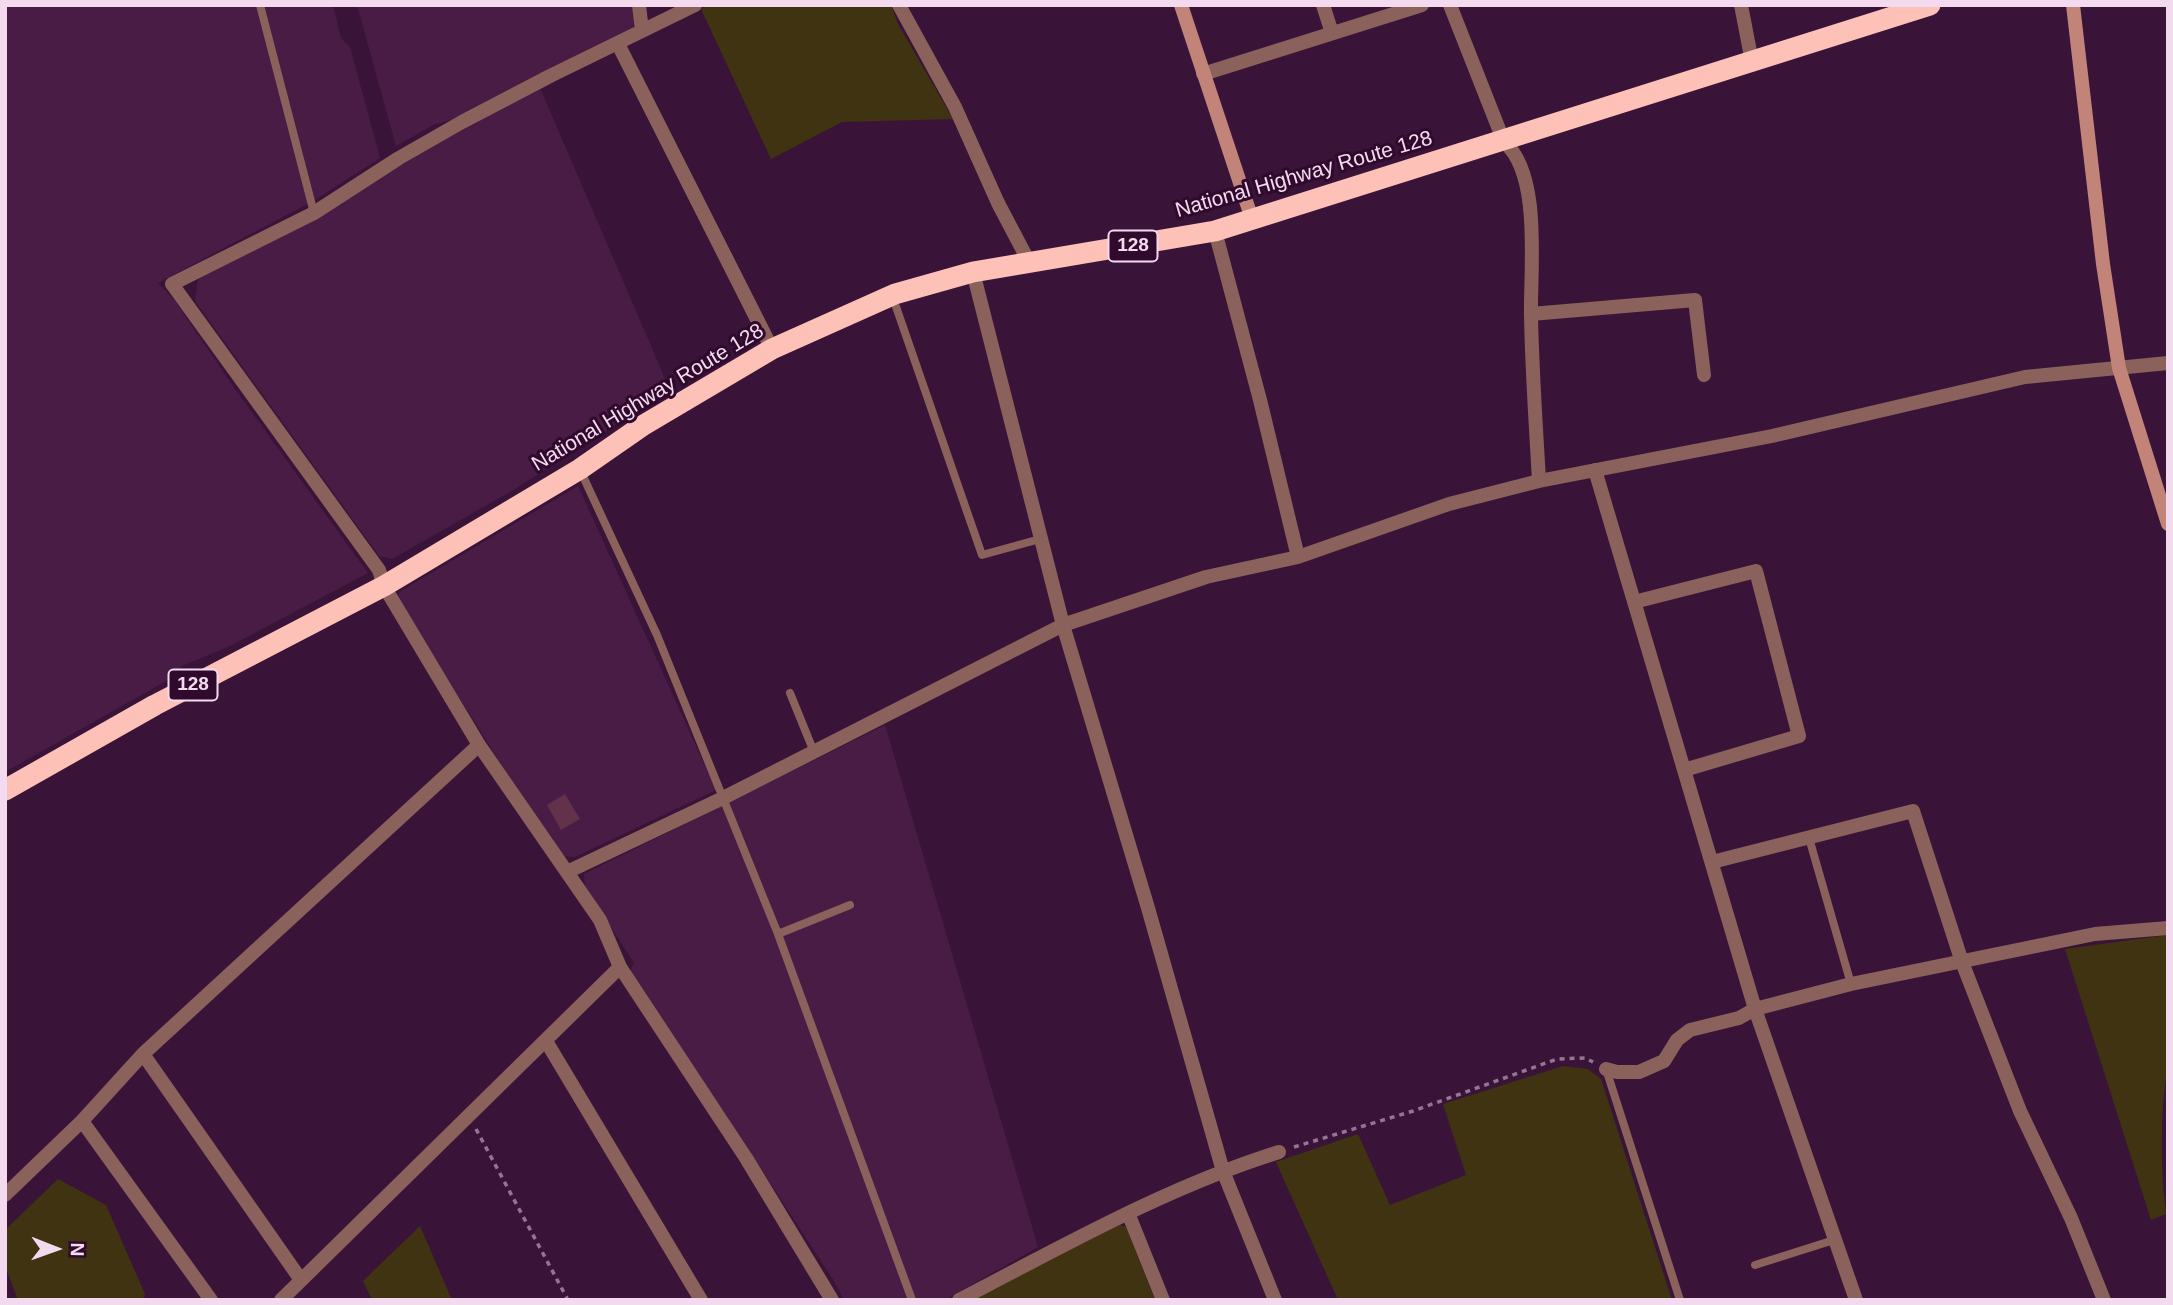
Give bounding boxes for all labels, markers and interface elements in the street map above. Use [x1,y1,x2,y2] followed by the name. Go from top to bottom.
[1173,126,1435,224] street label: National Highway Route 128
[1108,230,1158,262] road number: 128
[527,319,769,477] street label: National Highway Route 128
[168,670,218,700] road number: 128
[21,1214,91,1284] north arrow
[67,1242,88,1256] text: N

